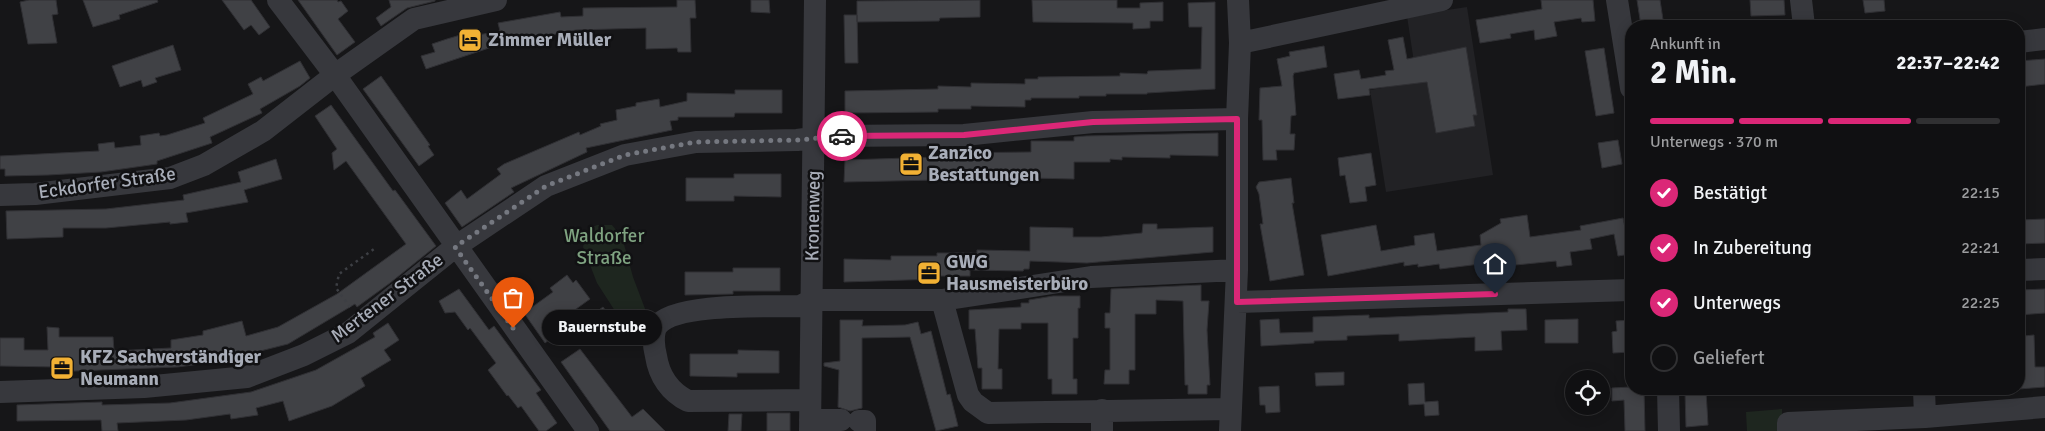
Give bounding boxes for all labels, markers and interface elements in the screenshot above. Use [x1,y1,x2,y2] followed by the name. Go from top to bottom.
[457,27,483,53] hotel icon: Zimmer Müller
[488,28,612,52] place label: Zimmer Müller
[1650,34,1721,54] text: Ankunft in
[1896,51,2000,75] text: 22:37–22:42
[1650,53,1737,92] text: 2 Min.
[817,111,867,161] courier
[828,122,856,150] icon: car
[1650,132,1778,152] text: Unterwegs · 370 m
[928,141,1039,187] place label: Zanzico Bestattungen
[898,151,924,177] office icon: Zanzico Bestattungen
[37,161,177,205] street label: Eckdorfer Straße
[800,170,826,262] street label: Kronenweg
[1650,179,1678,207] icon: check
[1693,181,1767,205] text: Bestätigt
[1961,183,2000,203] text: 22:15
[564,224,644,270] park label: Waldorfer Straße
[1650,234,1678,262] icon: check
[1693,236,1812,260] text: In Zubereitung
[1961,238,2000,258] text: 22:21
[1474,243,1516,294] pin
[326,248,448,348] street label: Mertener Straße
[946,250,1088,296] place label: GWG Hausmeisterbüro
[1481,250,1509,278] icon: home
[916,260,942,286] office icon: GWG Hausmeisterbüro
[492,277,534,328] pin
[499,284,527,312] icon: bag
[1650,289,1678,317] icon: check
[1693,291,1781,315] text: Unterwegs
[1961,293,2000,313] text: 22:25
[543,310,663,346] callout: Bauernstube
[558,317,646,337] text: Bauernstube
[80,345,262,391] place label: KFZ Sachverständiger Neumann
[1693,346,1765,370] text: Geliefert
[49,355,75,381] office icon: KFZ Sachverständiger Neumann
[1565,370,1610,415] map controls
[1565,370,1610,415] button: locate

